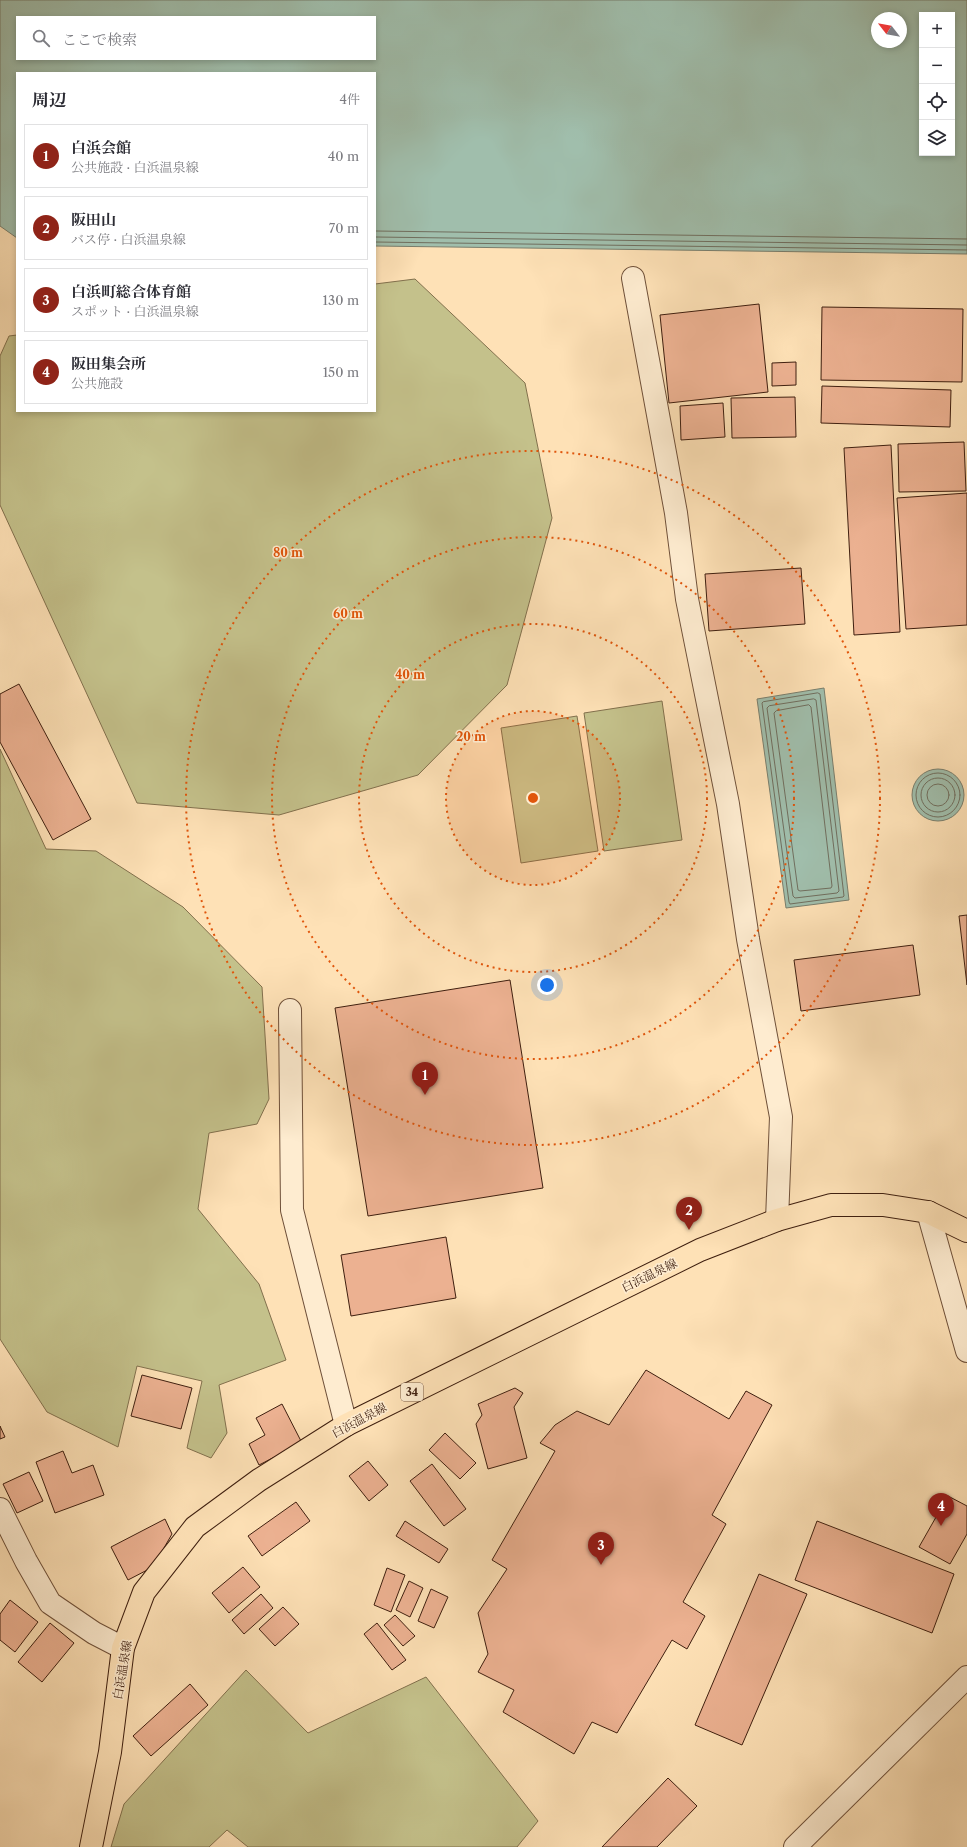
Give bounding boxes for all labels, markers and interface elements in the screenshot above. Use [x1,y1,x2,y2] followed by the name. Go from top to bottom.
[871,12,907,48] north arrow
[919,12,955,156] map controls
[919,12,955,48] button: +
[16,16,376,60] search box
[30,27,52,49] icon: search
[62,30,137,49] text: ここで検索
[919,48,955,84] button: −
[919,84,955,120] button: locate
[32,90,66,110] text: 周辺
[339,91,360,107] text: 4件
[919,120,955,156] button: layers
[71,138,131,157] text: 白浜会館
[43,148,49,164] text: 1
[328,148,359,164] text: 40 m
[71,159,199,175] text: 公共施設 · 白浜温泉線
[71,210,116,229] text: 阪田山
[42,220,50,236] text: 2
[329,220,359,236] text: 70 m
[71,231,186,247] text: バス停 · 白浜温泉線
[71,282,191,301] text: 白浜町総合体育館
[42,292,50,308] text: 3
[323,292,359,308] text: 130 m
[71,303,199,319] text: スポット · 白浜温泉線
[71,354,146,373] text: 阪田集会所
[42,364,50,380] text: 4
[323,364,359,380] text: 150 m
[71,375,123,391] text: 公共施設
[273,545,303,560] text: 80 m
[333,606,363,621] text: 60 m
[395,667,425,682] text: 40 m
[456,729,486,744] text: 20 m
[526,791,540,805] centre of rings
[537,975,557,995] your location
[412,1062,438,1095] pin: 1
[676,1197,702,1230] pin: 2
[619,1255,679,1295] street label: 白浜温泉線
[401,1383,423,1401] road number: 34
[329,1399,389,1441] street label: 白浜温泉線
[928,1493,954,1526] pin: 4
[588,1532,614,1565] pin: 3
[109,1639,135,1701] street label: 白浜温泉線

